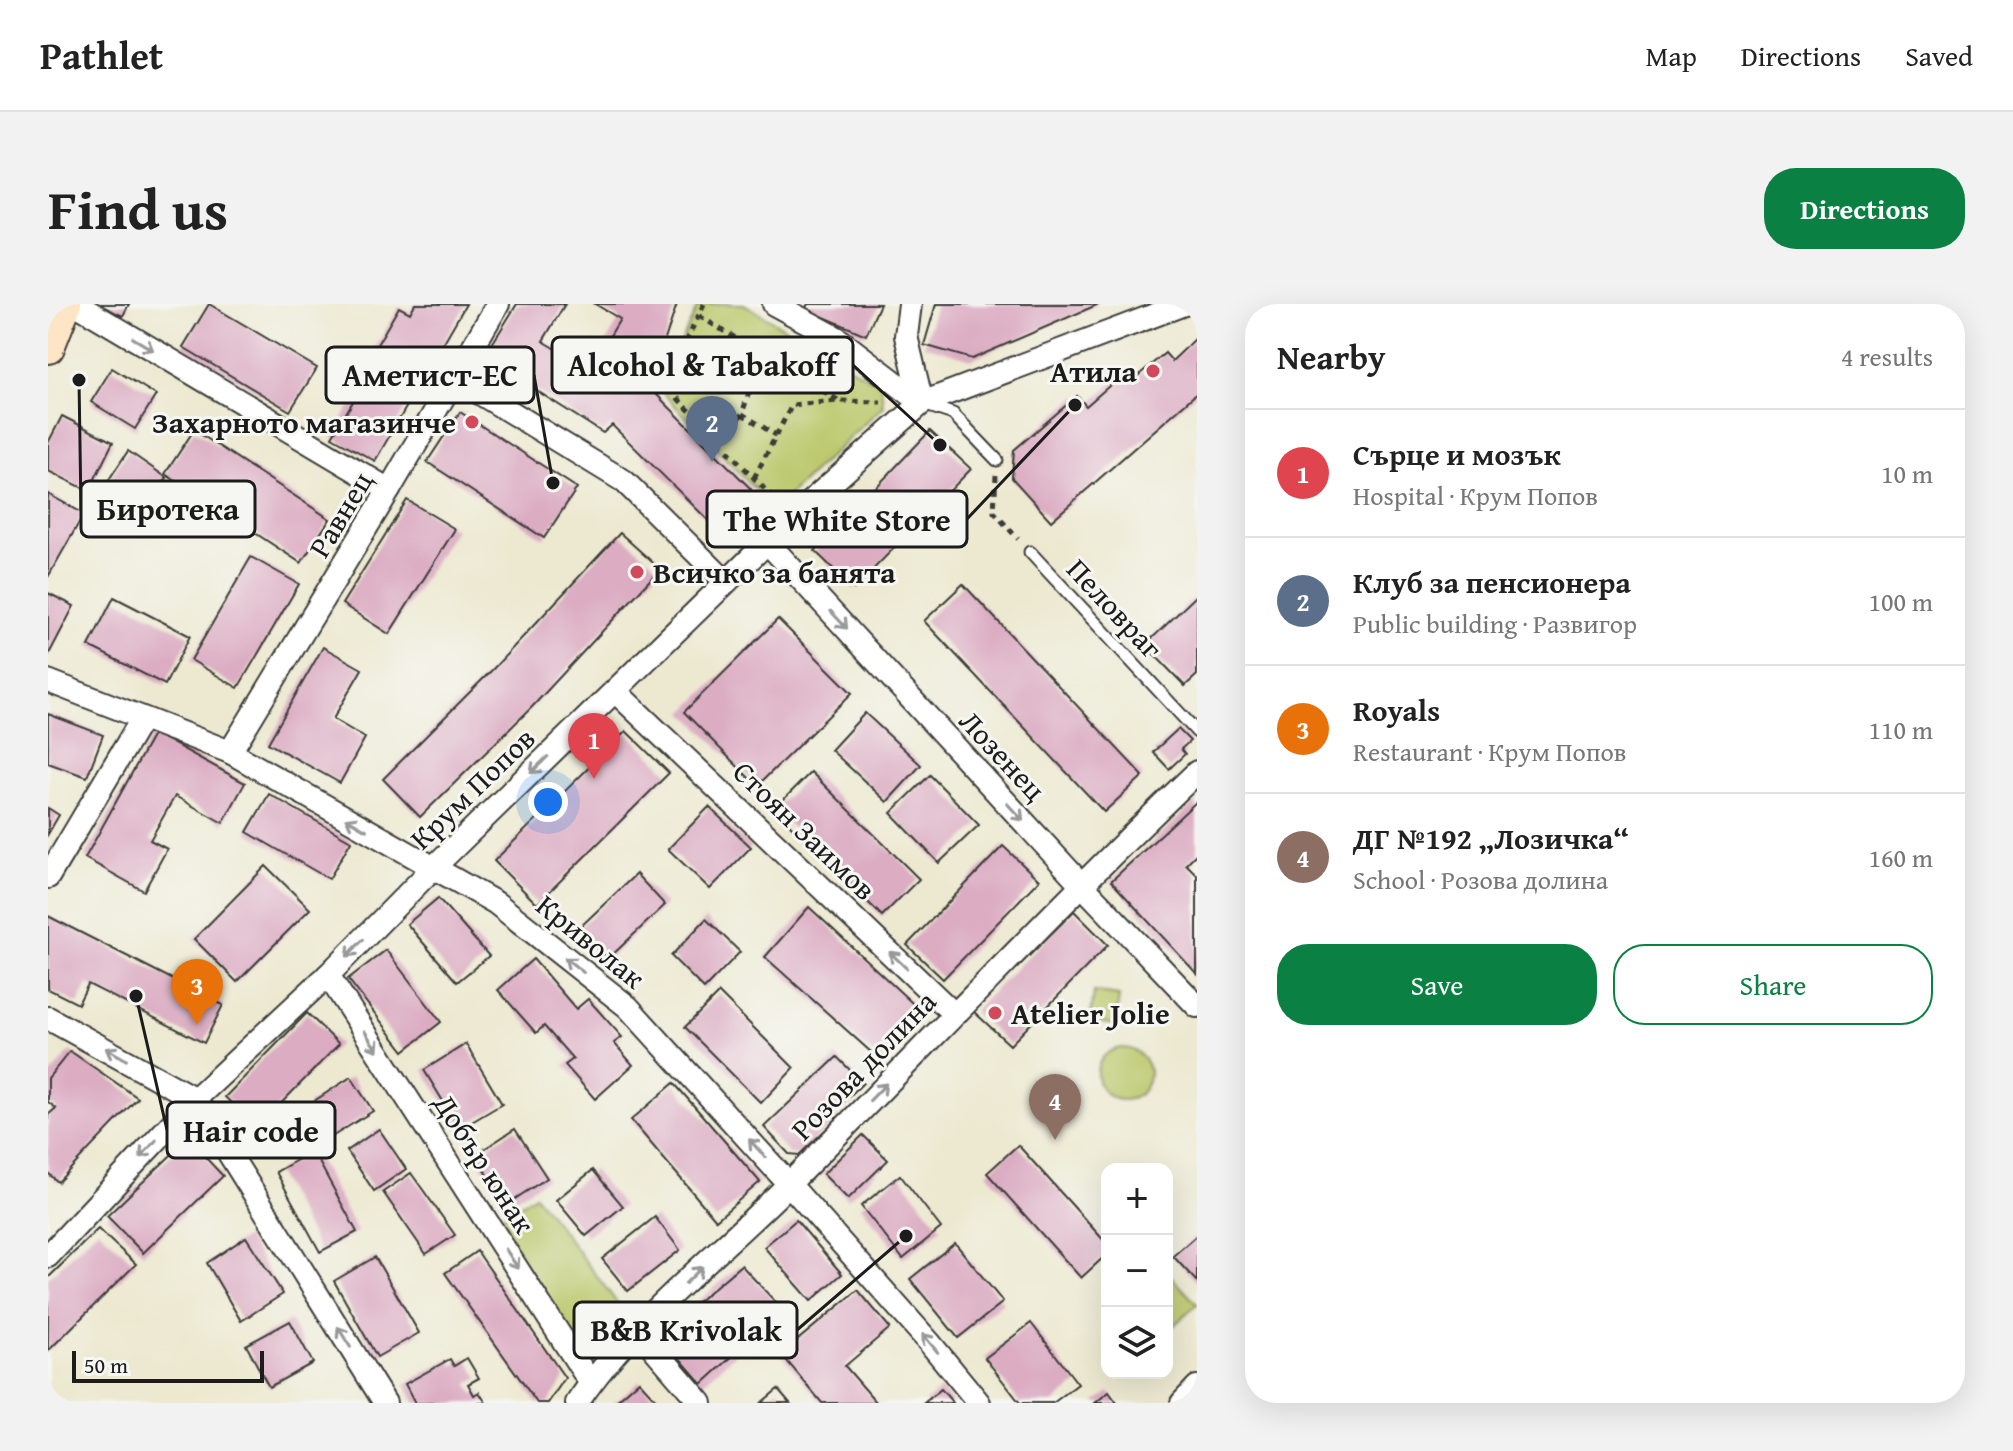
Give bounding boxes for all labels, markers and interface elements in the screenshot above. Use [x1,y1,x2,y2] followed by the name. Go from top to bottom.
[40,27,163,83] text: Pathlet
[1645,35,1697,76] text: Map
[1741,35,1861,76] text: Directions
[1905,35,1973,76] text: Saved
[48,167,228,250] text: Find us
[1764,168,1965,249] button: Directions
[1277,332,1386,381] text: Nearby
[131,336,154,352] one-way arrow
[552,337,853,393] callout: Alcohol & Tabakoff
[1841,337,1933,376] text: 4 results
[567,341,840,388] text: Alcohol & Tabakoff
[326,347,534,403] callout: Аметист-ЕС
[1050,349,1138,393] place label: Атила
[342,351,518,398] text: Аметист-ЕС
[1144,362,1162,380] marker: Атила
[686,396,738,462] pin: 2
[152,400,456,444] place label: Захарното магазинче
[463,413,481,431] marker: Захарното магазинче
[1353,432,1561,476] text: Сърце и мозък
[1296,454,1310,493] text: 1
[1881,454,1933,493] text: 10 m
[297,463,383,565] street label: Равнец
[1353,476,1598,515] text: Hospital · Крум Попов
[81,481,255,537] callout: Биротека
[97,485,240,532] text: Биротека
[707,491,967,547] callout: The White Store
[723,496,951,543] text: The White Store
[1057,548,1173,668] street label: Пеловраг
[653,550,896,594] place label: Всичко за банята
[1353,560,1631,604] text: Клуб за пенсионера
[628,563,646,581] marker: Всичко за банята
[1296,582,1310,621] text: 2
[1868,582,1933,621] text: 100 m
[1353,604,1637,643] text: Public building · Развигор
[829,610,847,630] one-way arrow
[1353,688,1440,732] text: Royals
[949,700,1057,810] street label: Лозенец
[1296,710,1310,749] text: 3
[1868,710,1933,749] text: 110 m
[568,713,620,779] pin: 1
[399,717,545,859] street label: Крум Попов
[1353,732,1627,771] text: Restaurant · Крум Попов
[723,750,887,910] street label: Стоян Заимов
[529,755,549,774] one-way arrow
[528,782,568,822] your location
[1005,801,1023,821] one-way arrow
[345,816,368,832] one-way arrow
[1353,816,1629,860] text: ДГ №192 „Лозичка“
[1296,838,1310,877] text: 4
[1868,838,1933,877] text: 160 m
[1353,860,1608,899] text: School · Розова долина
[527,883,655,999] street label: Криволак
[345,938,364,958] one-way arrow
[1277,944,1597,1025] button: Save
[1613,944,1933,1025] button: Share
[888,950,908,969] one-way arrow
[564,956,585,973] one-way arrow
[171,959,223,1025] pin: 3
[780,980,946,1150] street label: Розова долина
[1011,991,1170,1035] place label: Atelier Jolie
[986,1004,1004,1022] marker: Atelier Jolie
[363,1029,379,1052] one-way arrow
[105,1046,128,1062] one-way arrow
[1029,1074,1081,1140] pin: 4
[423,1083,547,1242] street label: Добър юнак
[868,1083,887,1102] one-way arrow
[167,1102,335,1158] callout: Hair code
[183,1107,319,1154] text: Hair code
[139,1139,158,1159] one-way arrow
[748,1139,766,1159] one-way arrow
[1101,1163,1173,1379] map controls
[1101,1163,1173,1235] button: +
[1101,1235,1173,1307] button: −
[503,1248,520,1270] one-way arrow
[683,1266,703,1285] one-way arrow
[574,1302,797,1358] callout: B&B Krivolak
[590,1306,782,1353] text: B&B Krivolak
[1101,1307,1173,1379] button: layers
[336,1326,352,1349] one-way arrow
[921,1333,939,1353] one-way arrow
[72,1347,264,1383] scale bar
[84,1349,128,1381] text: 50 m

